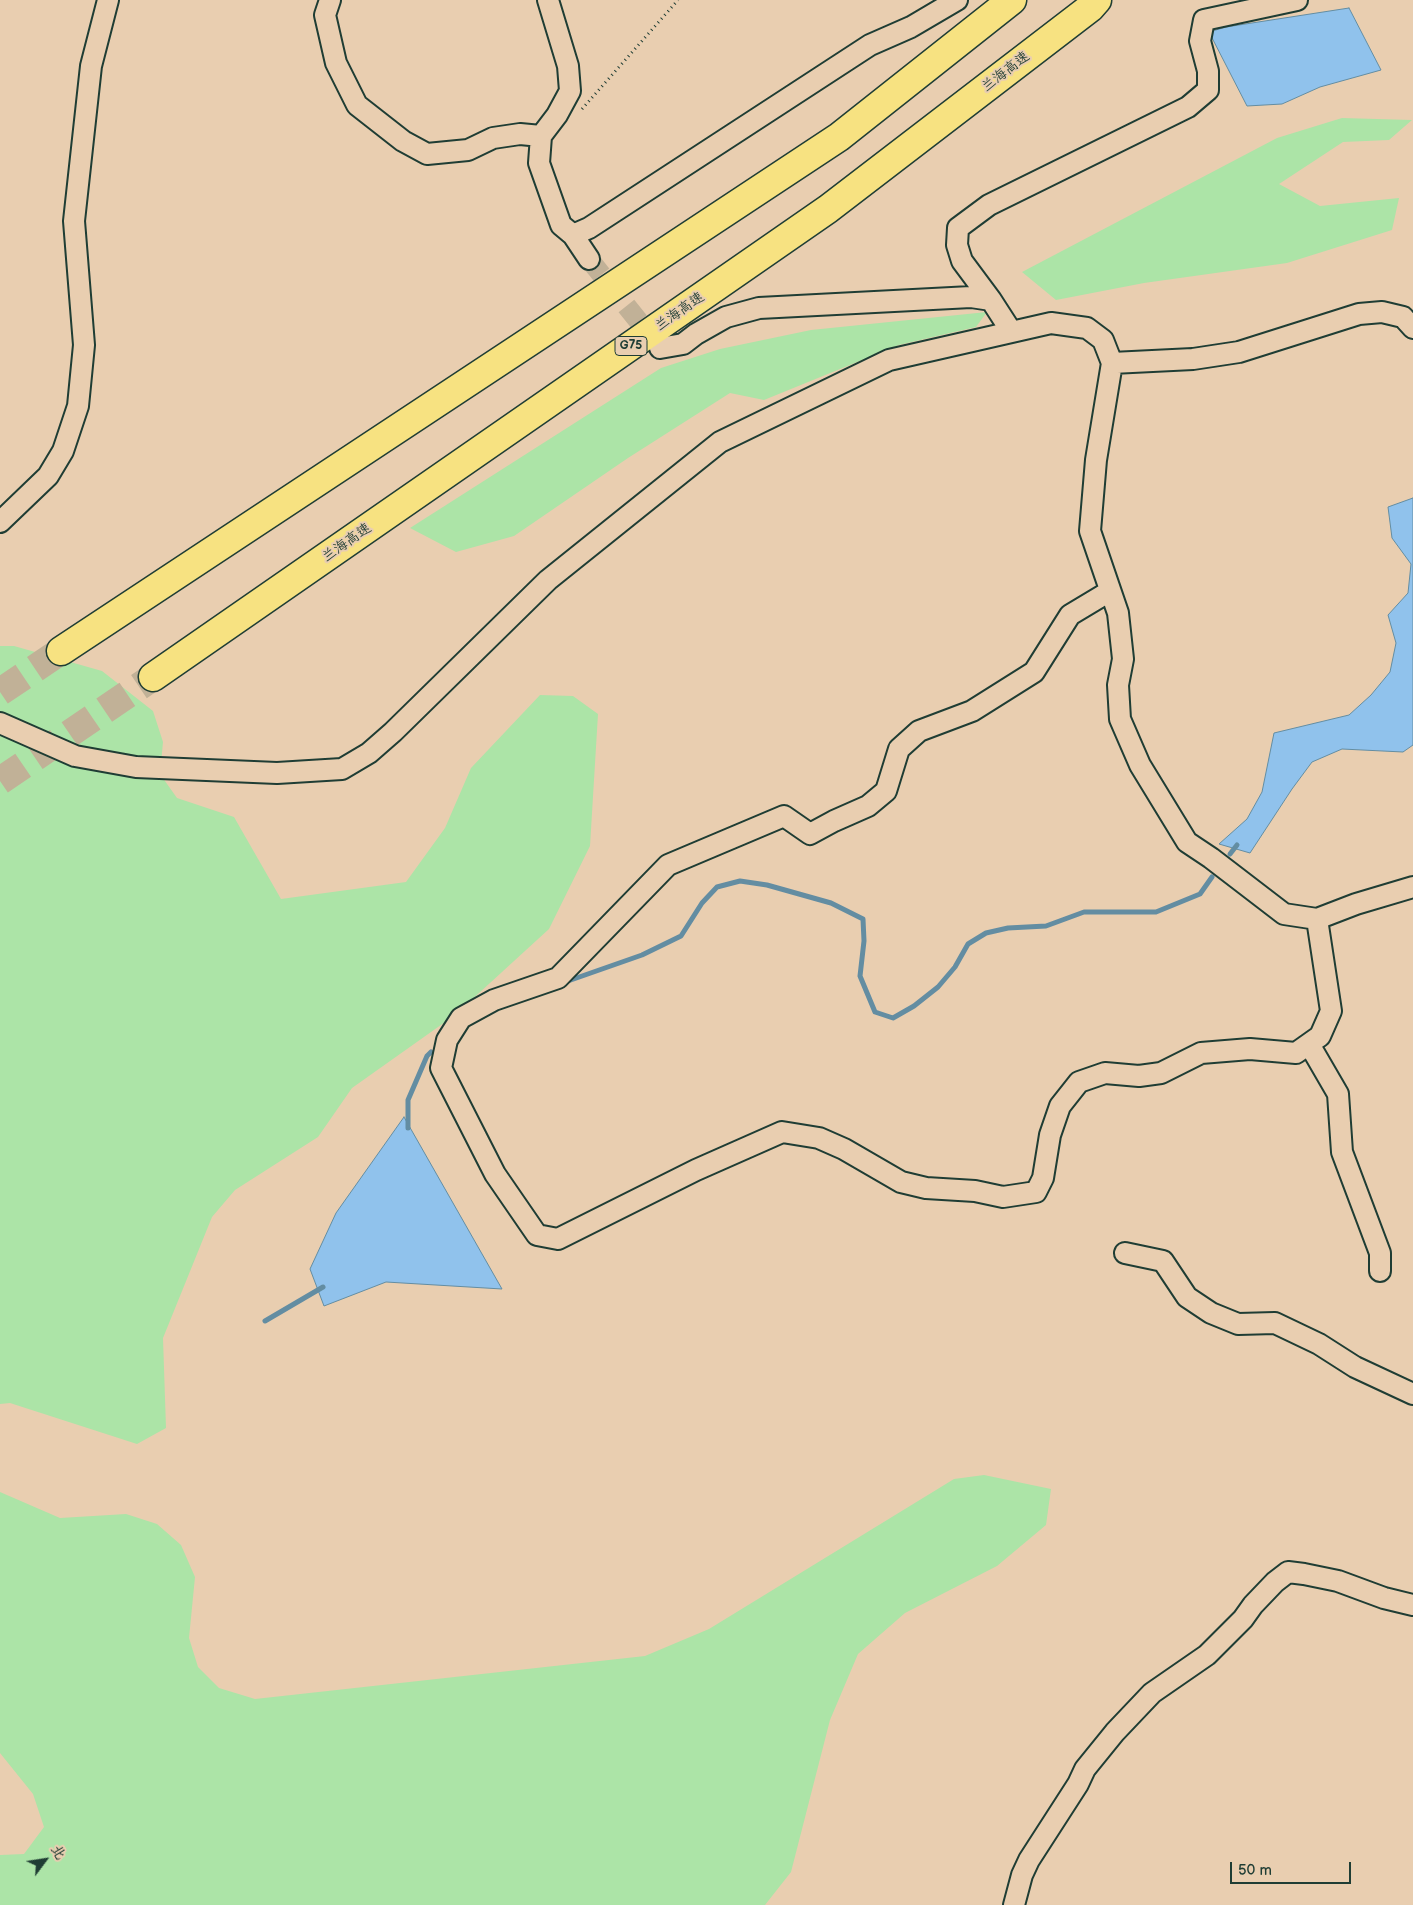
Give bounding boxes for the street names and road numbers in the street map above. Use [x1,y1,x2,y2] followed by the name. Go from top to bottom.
[979,48,1033,96] street label: 兰海高速
[652,289,708,335] street label: 兰海高速
[615,336,647,356] road number: G75
[319,520,375,566] street label: 兰海高速

